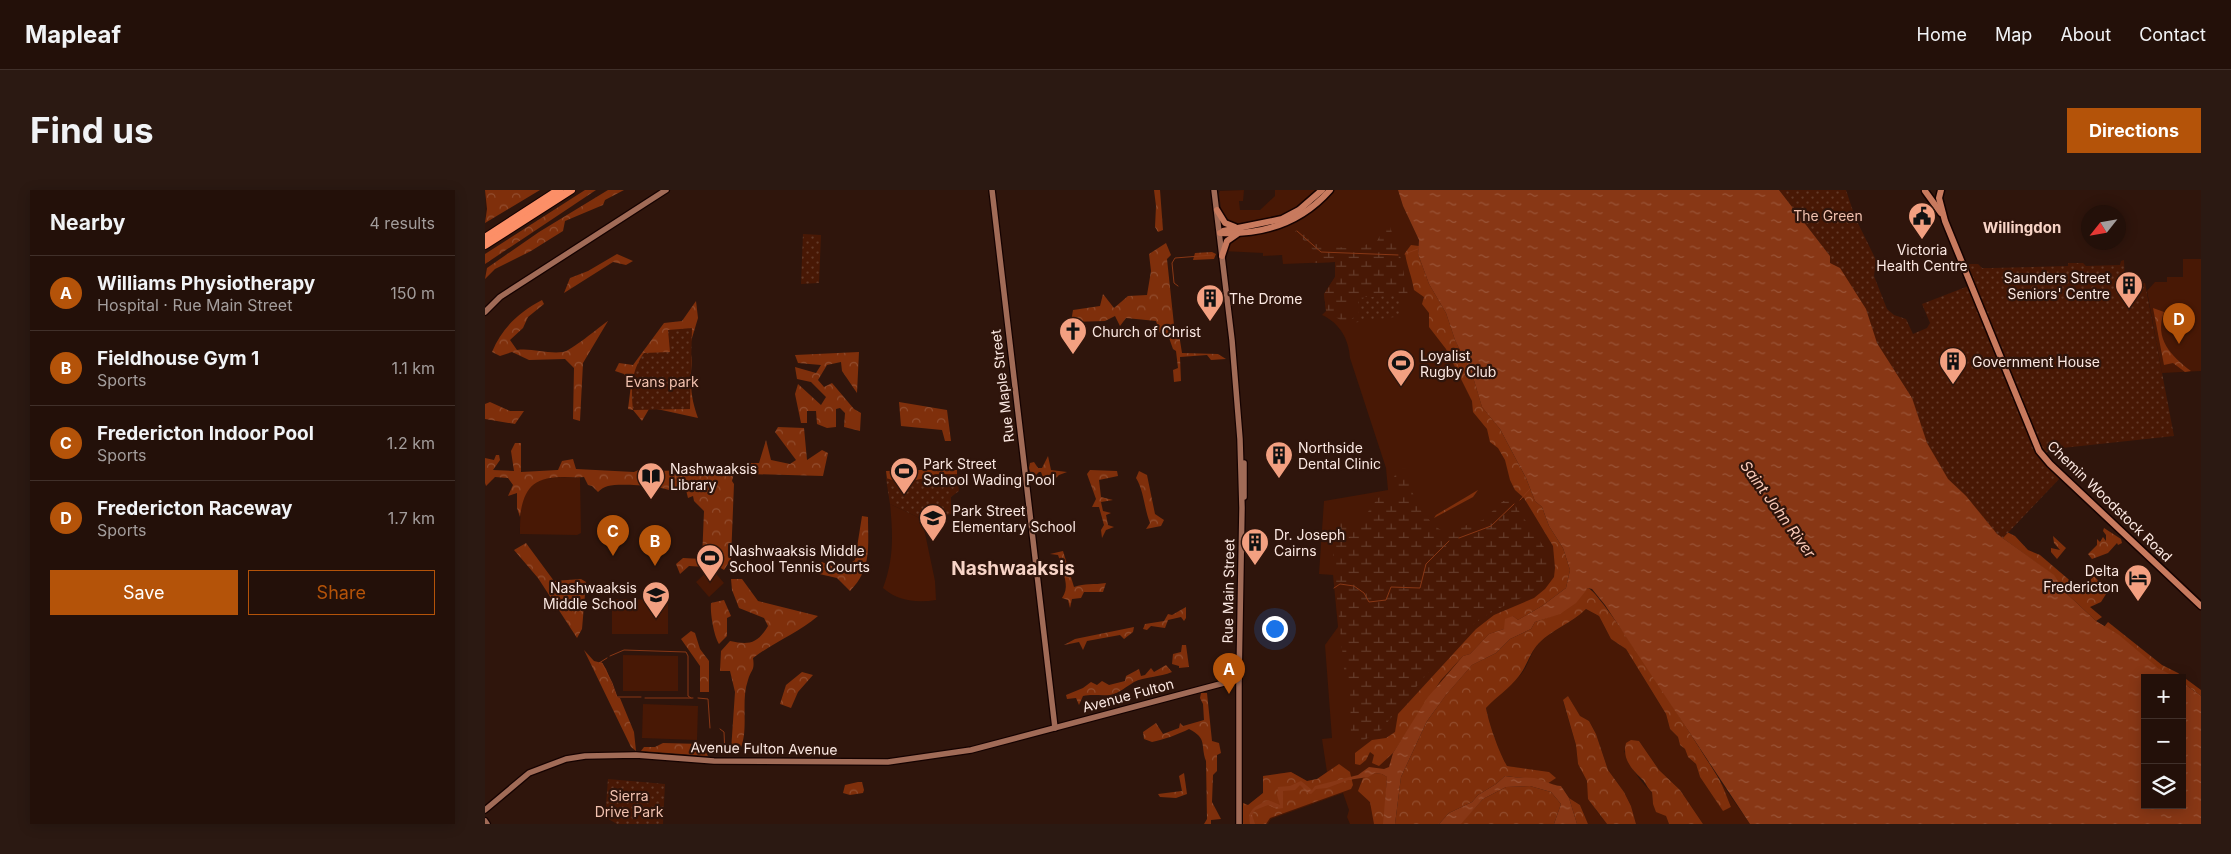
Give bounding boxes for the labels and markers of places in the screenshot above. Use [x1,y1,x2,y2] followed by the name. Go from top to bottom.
[1907,201,1937,240] public building icon: Victoria Health Centre
[1876,241,1968,274] place label: Victoria Health Centre
[2004,269,2110,302] place label: Saunders Street Seniors' Centre
[2114,270,2144,309] building icon: Saunders Street Seniors' Centre
[1195,283,1225,322] building icon: The Drome
[1229,290,1302,307] place label: The Drome
[2163,303,2195,344] pin: D
[1058,316,1088,355] church icon: Church of Christ
[1092,323,1201,340] place label: Church of Christ
[1938,346,1968,385] building icon: Government House
[1420,347,1496,380] place label: Loyalist Rugby Club
[1386,348,1416,387] sports icon: Loyalist Rugby Club
[1972,353,2100,370] place label: Government House
[1298,439,1381,472] place label: Northside Dental Clinic
[1264,440,1294,479] building icon: Northside Dental Clinic
[923,455,1055,488] place label: Park Street School Wading Pool
[889,456,919,495] sports icon: Park Street School Wading Pool
[670,460,757,493] place label: Nashwaaksis Library
[636,461,666,500] library icon: Nashwaaksis Library
[952,502,1076,535] place label: Park Street Elementary School
[918,503,948,542] school or university icon: Park Street Elementary School
[597,515,629,556] pin: C
[639,525,671,566] pin: B
[1274,526,1345,559] place label: Dr. Joseph Cairns
[1240,527,1270,566] building icon: Dr. Joseph Cairns
[729,542,870,575] place label: Nashwaaksis Middle School Tennis Courts
[695,543,725,582] sports icon: Nashwaaksis Middle School Tennis Courts
[2043,562,2119,595] place label: Delta Fredericton
[2123,563,2153,602] hotel icon: Delta Fredericton
[543,579,637,612] place label: Nashwaaksis Middle School
[641,580,671,619] school or university icon: Nashwaaksis Middle School
[1213,653,1245,694] pin: A

